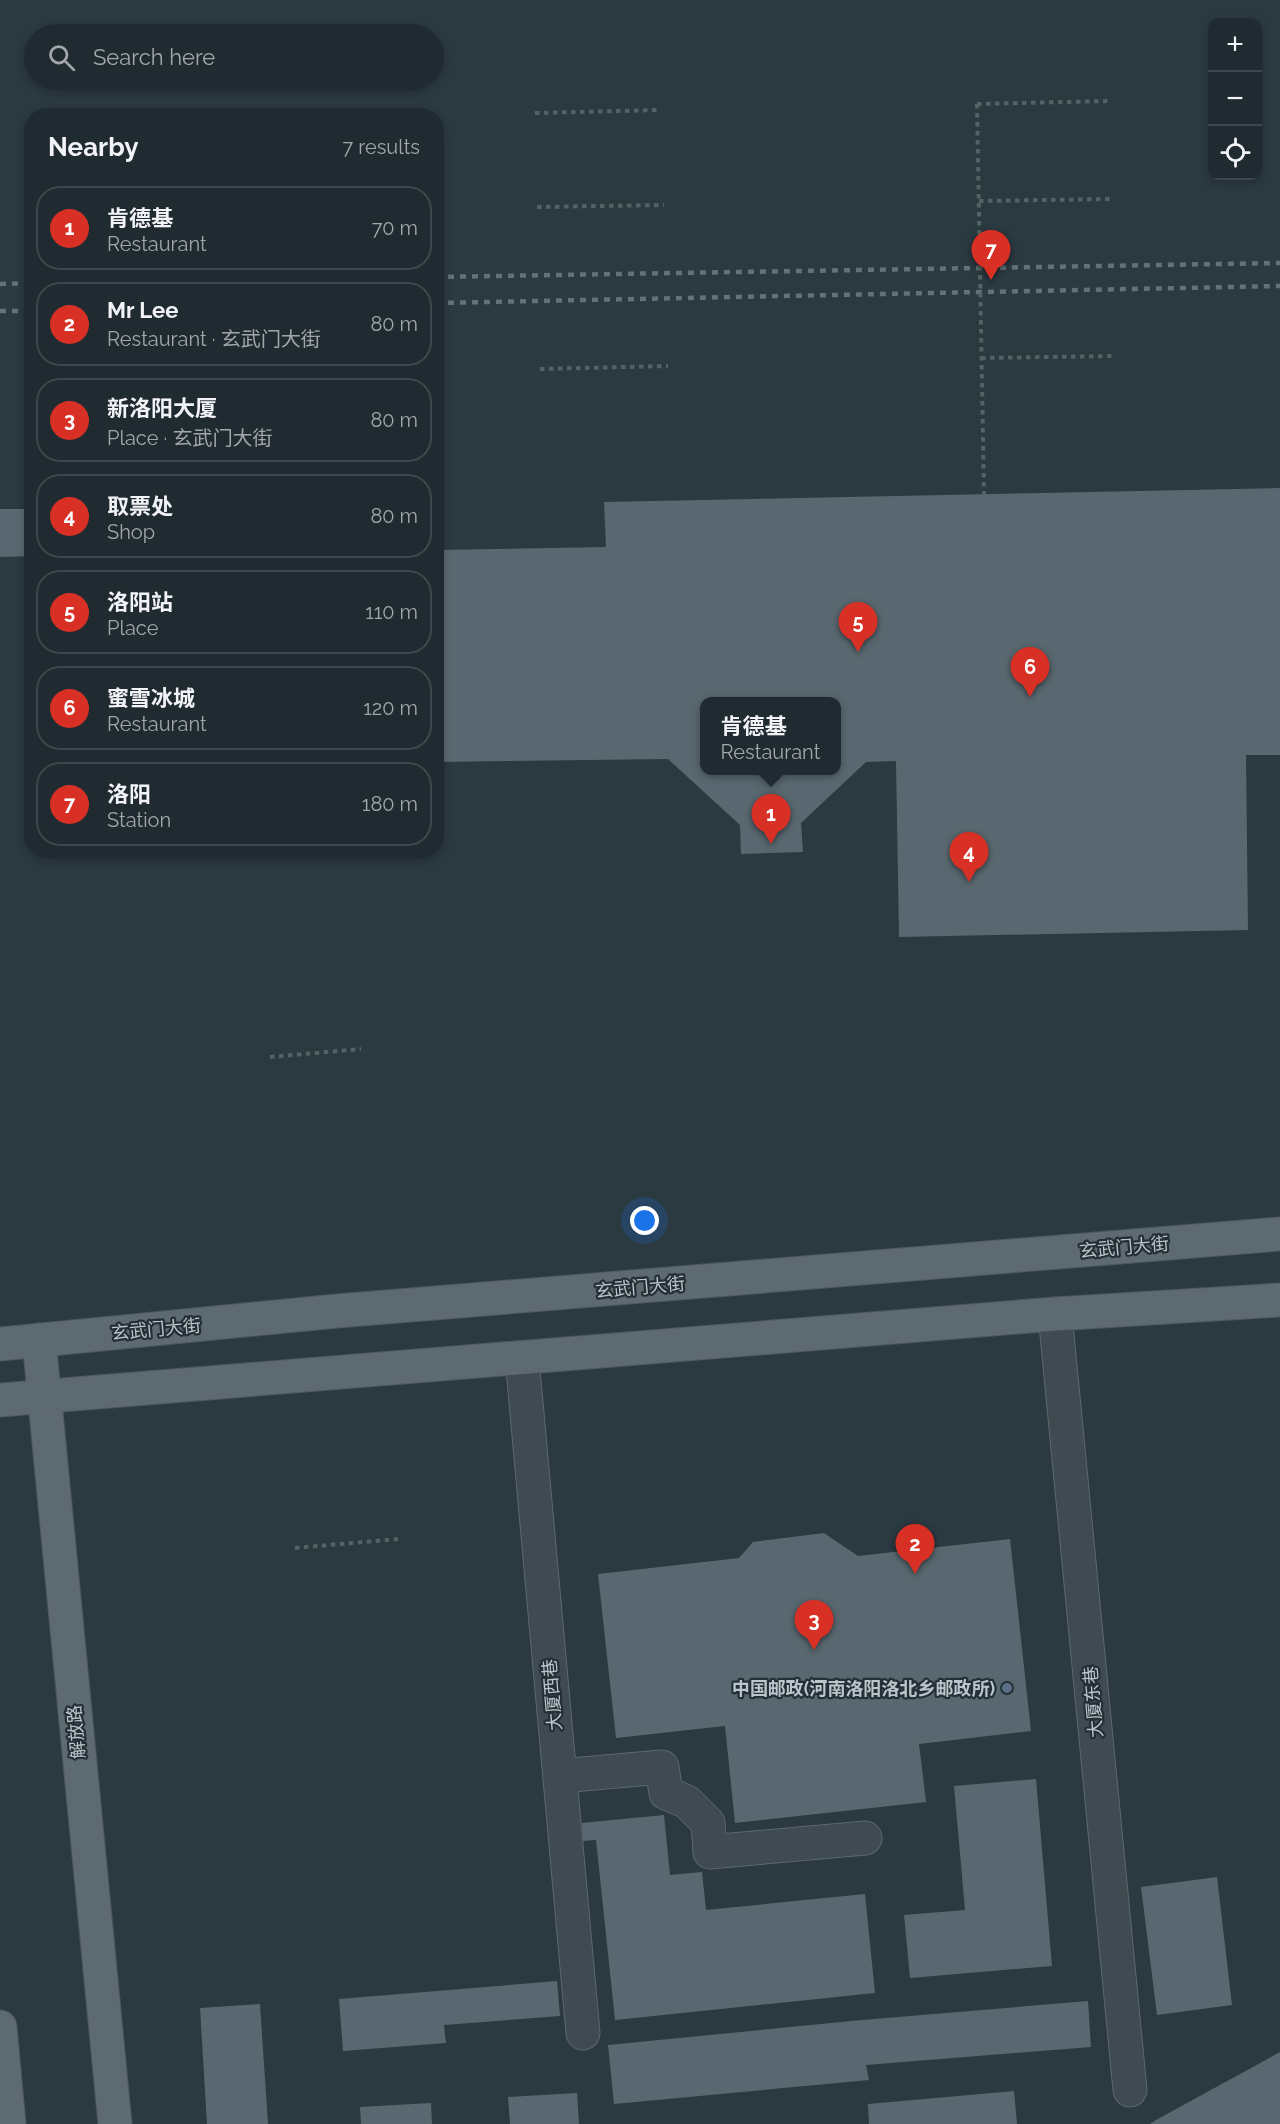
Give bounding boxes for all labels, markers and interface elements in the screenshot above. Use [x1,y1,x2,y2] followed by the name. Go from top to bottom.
[1208,18,1262,180] map controls
[1208,18,1262,72] button: +
[24,24,444,90] search box
[45,41,78,74] icon: search
[93,44,215,70] text: Search here
[1208,72,1262,126] button: −
[1208,126,1262,180] button: locate
[48,132,138,162] text: Nearby
[342,135,420,159] text: 7 results
[107,205,173,231] text: 肯德基
[65,216,74,240] text: 1
[372,216,418,240] text: 70 m
[972,230,1010,280] pin: 7
[107,232,207,256] text: Restaurant
[107,297,178,323] text: Mr Lee
[64,312,75,336] text: 2
[370,312,418,336] text: 80 m
[107,327,321,351] text: Restaurant · 玄武门大街
[107,395,217,421] text: 新洛阳大厦
[64,408,75,432] text: 3
[370,408,418,432] text: 80 m
[107,426,272,450] text: Place · 玄武门大街
[107,493,173,519] text: 取票处
[64,504,75,528] text: 4
[370,504,418,528] text: 80 m
[107,520,155,544] text: Shop
[107,589,173,615] text: 洛阳站
[64,600,75,624] text: 5
[365,600,418,624] text: 110 m
[838,602,878,652] pin: 5
[107,616,158,640] text: Place
[1010,648,1050,697] pin: 6
[107,685,195,711] text: 蜜雪冰城
[63,696,76,720] text: 6
[363,696,418,720] text: 120 m
[700,697,841,775] popup
[107,712,207,736] text: Restaurant
[721,713,787,739] text: 肯德基
[721,740,820,764] text: Restaurant
[107,781,151,807] text: 洛阳
[64,792,75,816] text: 7
[362,792,418,816] text: 180 m
[752,794,790,844] pin: 1
[107,808,171,832] text: Station
[950,832,988,882] pin: 4
[630,1206,659,1235] your location
[1078,1233,1170,1261] street label: 玄武门大街
[594,1273,686,1301] street label: 玄武门大街
[110,1315,202,1343] street label: 玄武门大街
[896,1524,934,1574] pin: 2
[794,1600,834,1650] pin: 3
[538,1658,566,1732] street label: 大厦西巷
[1079,1665,1107,1739] street label: 大厦东巷
[732,1678,995,1699] place label: 中国邮政(河南洛阳洛北乡邮政所)
[1000,1681,1014,1695] marker: 中国邮政(河南洛阳洛北乡邮政所)
[63,1704,89,1760] street label: 解放路

